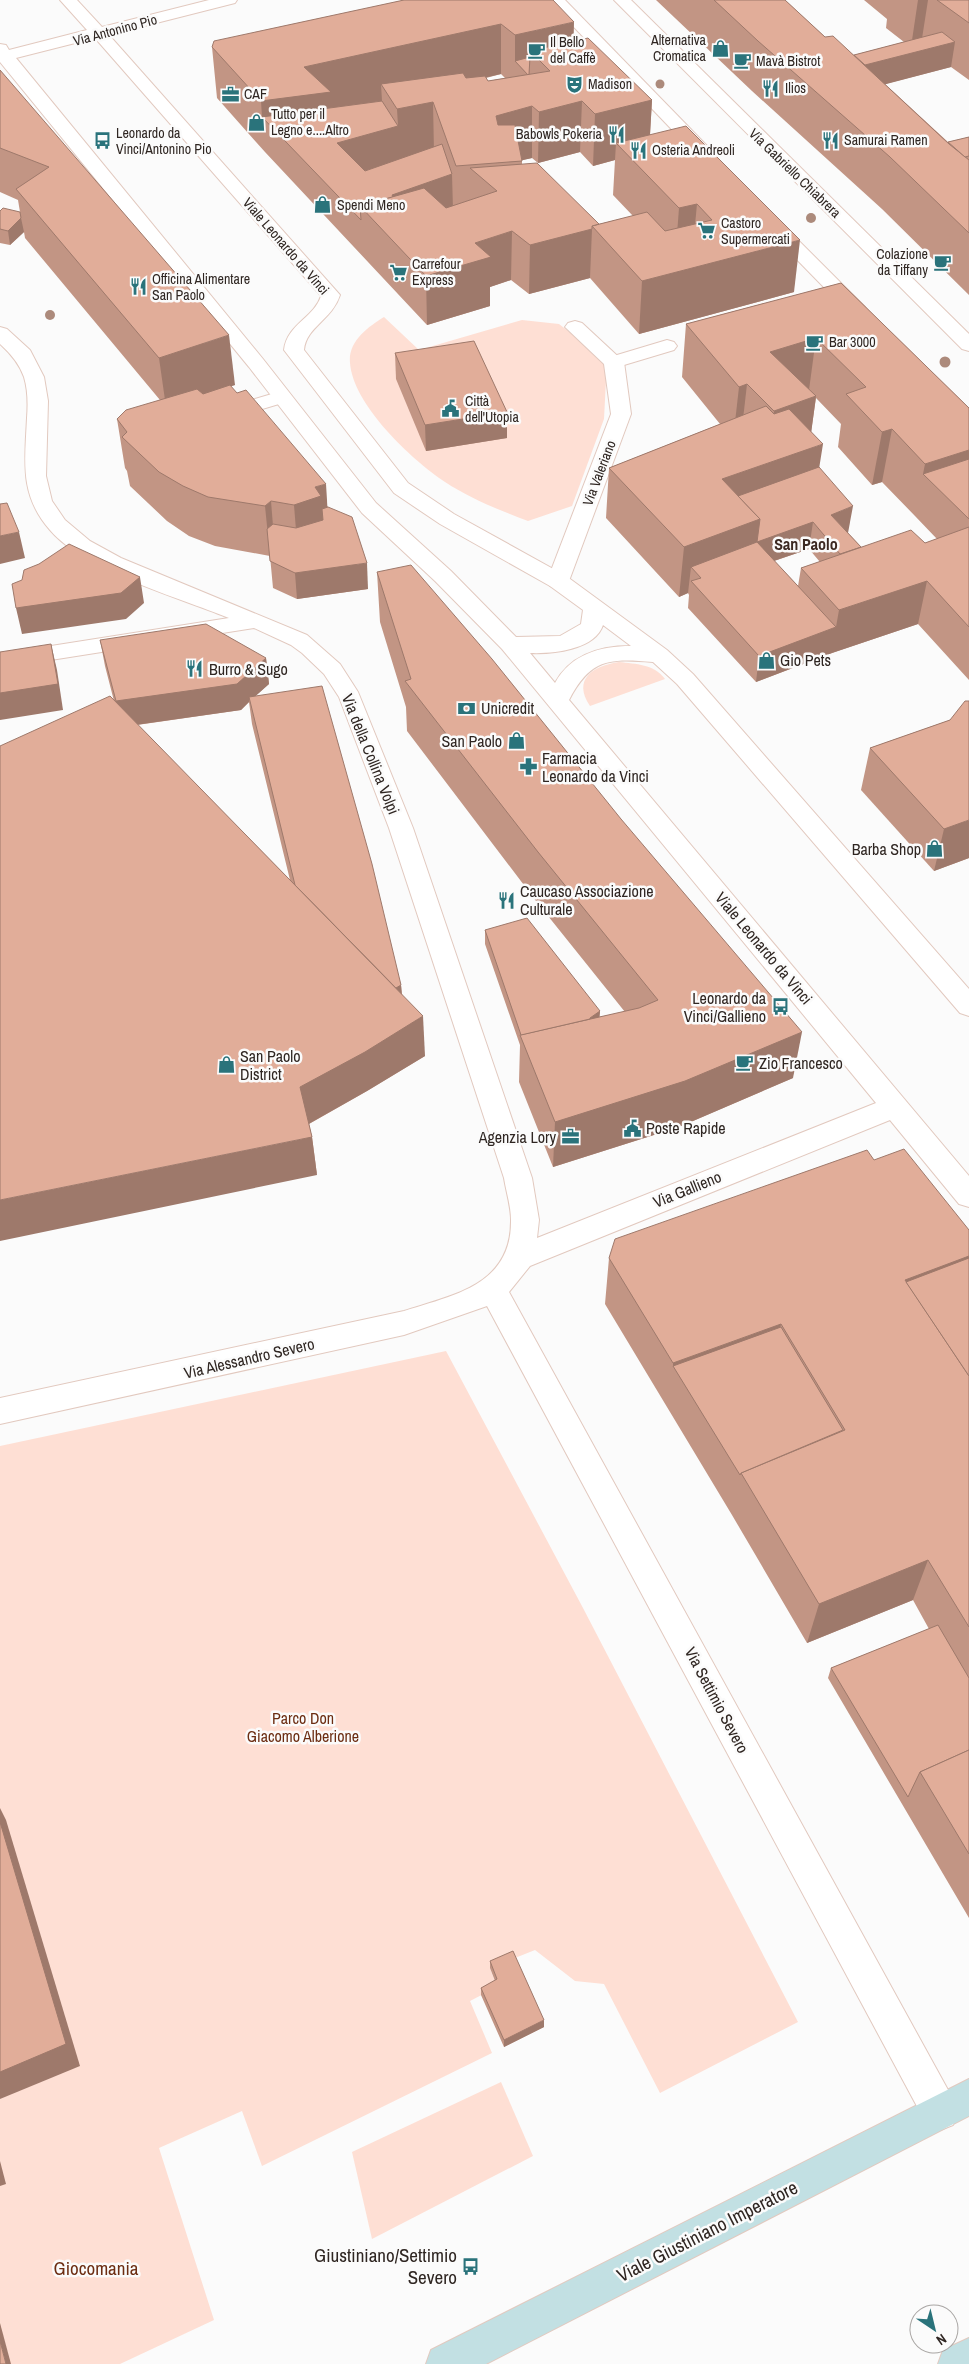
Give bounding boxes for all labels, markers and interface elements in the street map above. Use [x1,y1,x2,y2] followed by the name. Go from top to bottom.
[71,10,159,50] street label: Via Antonino Pio
[650,31,707,65] place label: Alternativa Cromatica
[550,33,596,67] place label: Il Bello del Caffè
[710,38,730,58] shop icon: Alternativa Cromatica
[526,40,546,60] cafe icon: Il Bello del Caffè
[732,51,752,71] cafe icon: Mavà Bistrot
[756,52,820,70] place label: Mavà Bistrot
[564,74,584,94] theatre icon: Madison
[588,75,632,93] place label: Madison
[761,78,781,98] restaurant icon: Ilios
[785,79,806,97] place label: Ilios
[220,84,240,104] office icon: CAF
[244,85,267,103] place label: CAF
[271,105,349,139] place label: Tutto per il Legno e....Altro
[247,112,267,132] shop icon: Tutto per il Legno e....Altro
[116,124,212,158] place label: Leonardo da Vinci/Antonino Pio
[606,124,626,144] restaurant icon: Babowls Pokeria
[745,124,845,222] street label: Via Gabriello Chiabrera
[516,125,603,143] place label: Babowls Pokeria
[820,130,840,150] restaurant icon: Samurai Ramen
[92,131,112,151] bus stop icon: Leonardo da Vinci/Antonino Pio
[844,131,928,149] place label: Samurai Ramen
[628,140,648,160] restaurant icon: Osteria Andreoli
[652,141,735,159] place label: Osteria Andreoli
[239,194,333,298] street label: Viale Leonardo da Vinci
[313,195,333,215] shop icon: Spendi Meno
[337,196,405,214] place label: Spendi Meno
[721,214,790,248] place label: Castoro Supermercati
[697,221,717,241] supermarket icon: Castoro Supermercati
[876,245,928,279] place label: Colazione da Tiffany
[932,252,952,272] cafe icon: Colazione da Tiffany
[412,255,461,289] place label: Carrefour Express
[388,262,408,282] supermarket icon: Carrefour Express
[152,270,250,304] place label: Officina Alimentare San Paolo
[128,277,148,297] restaurant icon: Officina Alimentare San Paolo
[805,332,825,352] cafe icon: Bar 3000
[829,333,876,351] place label: Bar 3000
[465,392,520,426] place label: Città dell'Utopia
[441,399,461,419] public building icon: Città dell'Utopia
[578,438,620,508] street label: Via Valeriano
[774,533,838,555] district label: San Paolo
[780,649,831,671] place label: Gio Pets
[756,650,776,670] shop icon: Gio Pets
[209,658,288,680] place label: Burro & Sugo
[185,659,205,679] restaurant icon: Burro & Sugo
[337,690,405,818] street label: Via della Collina Volpi
[481,697,535,719] place label: Unicredit
[457,698,477,718] bank icon: Unicredit
[441,730,502,752] place label: San Paolo
[506,731,526,751] shop icon: San Paolo
[542,747,649,787] place label: Farmacia Leonardo da Vinci
[518,757,538,777] pharmacy icon: Farmacia Leonardo da Vinci
[852,838,921,860] place label: Barba Shop
[925,839,945,859] shop icon: Barba Shop
[520,880,653,920] place label: Caucaso Associazione Culturale
[710,887,818,1009] street label: Viale Leonardo da Vinci
[496,890,516,910] restaurant icon: Caucaso Associazione Culturale
[684,987,767,1027] place label: Leonardo da Vinci/Gallieno
[770,997,790,1017] bus stop icon: Leonardo da Vinci/Gallieno
[240,1045,301,1085] place label: San Paolo District
[759,1052,843,1074] place label: Zio Francesco
[735,1053,755,1073] cafe icon: Zio Francesco
[216,1055,236,1075] shop icon: San Paolo District
[646,1117,726,1139] place label: Poste Rapide
[622,1118,642,1138] public building icon: Poste Rapide
[478,1126,556,1148] place label: Agenzia Lory
[560,1127,580,1147] office icon: Agenzia Lory
[650,1165,724,1213] street label: Via Gallieno
[182,1332,316,1384] street label: Via Alessandro Severo
[680,1643,754,1757] street label: Via Settimio Severo
[247,1707,359,1747] park label: Parco Don Giacomo Alberione
[612,2174,802,2288] street label: Viale Giustiniano Imperatore
[314,2242,457,2290] place label: Giustiniano/Settimio Severo
[54,2255,139,2281] park label: Giocomania
[461,2256,481,2276] bus stop icon: Giustiniano/Settimio Severo
[909,2304,959,2354] north arrow
[933,2330,950,2349] text: N

